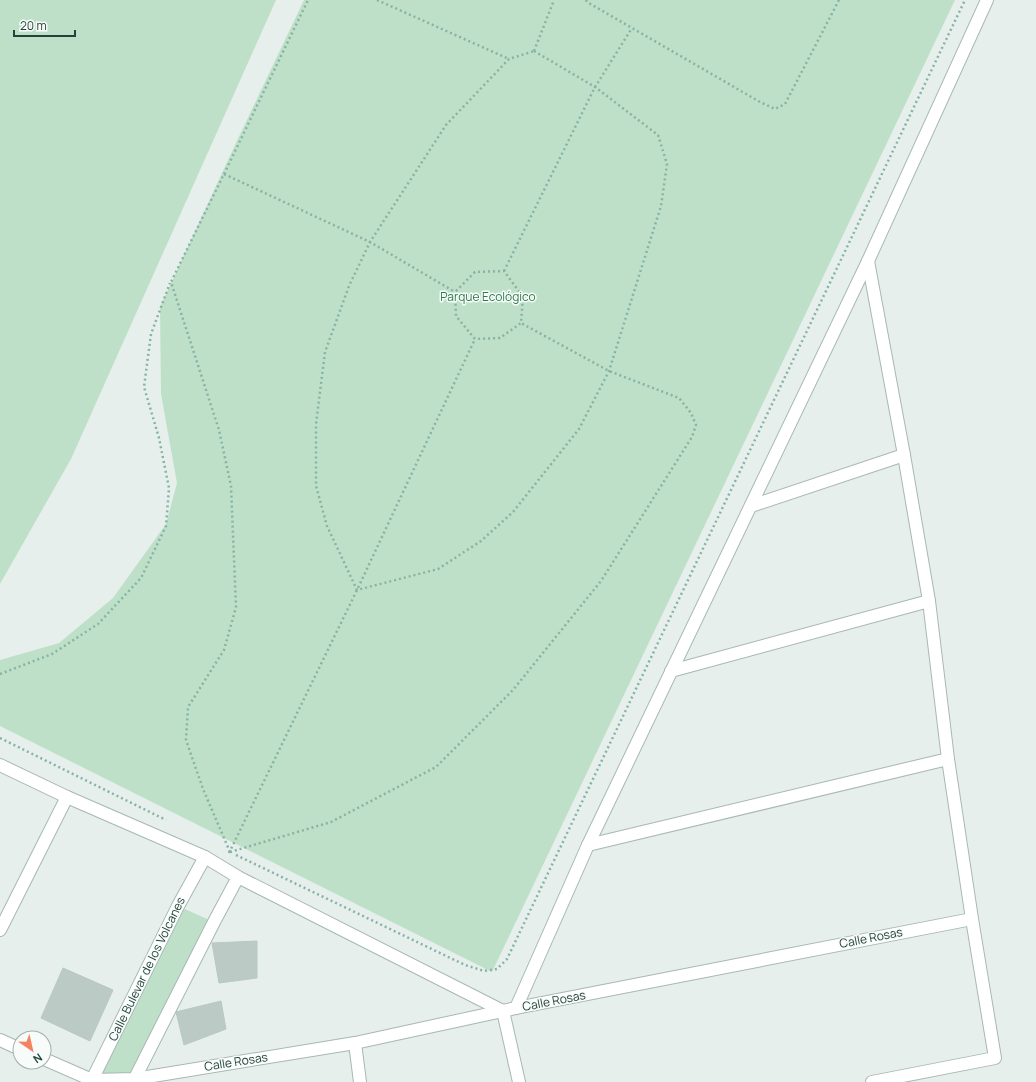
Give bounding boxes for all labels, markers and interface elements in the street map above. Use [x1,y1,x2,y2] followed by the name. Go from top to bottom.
[14,12,75,38] scale bar
[20,17,47,34] text: 20 m
[440,288,536,305] park label: Parque Ecológico
[104,894,189,1044] street label: Calle Bulevar de los Volcanes
[838,923,904,952] street label: Calle Rosas
[521,986,587,1015] street label: Calle Rosas
[12,1030,52,1070] north arrow
[203,1048,269,1075] street label: Calle Rosas
[30,1050,45,1067] text: N

